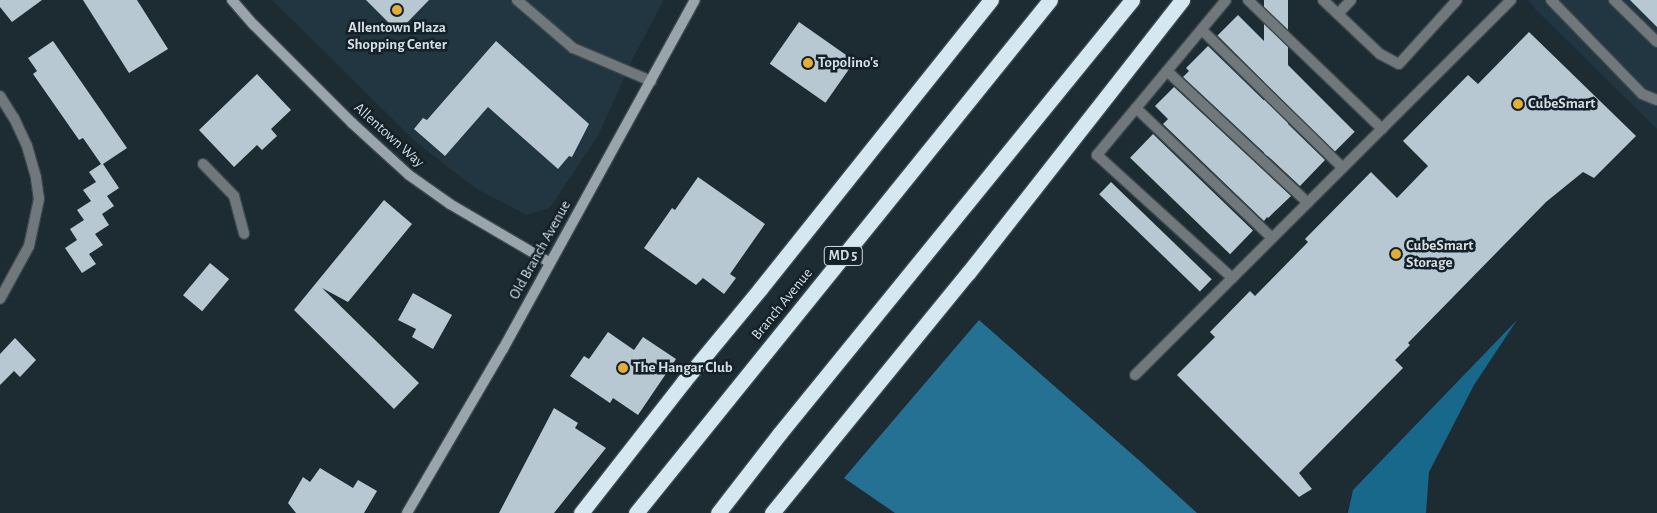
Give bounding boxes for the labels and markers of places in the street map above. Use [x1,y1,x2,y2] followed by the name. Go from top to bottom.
[391,4,403,16] marker: Allentown Plaza Shopping Center
[347,18,447,53] place label: Allentown Plaza Shopping Center
[818,54,879,72] place label: Topolino's
[802,57,814,69] marker: Topolino's
[1528,95,1595,113] place label: CubeSmart
[1512,98,1524,110] marker: CubeSmart
[1406,236,1473,271] place label: CubeSmart Storage
[1390,248,1402,260] marker: CubeSmart Storage
[633,359,733,377] place label: The Hangar Club
[617,362,629,374] marker: The Hangar Club

